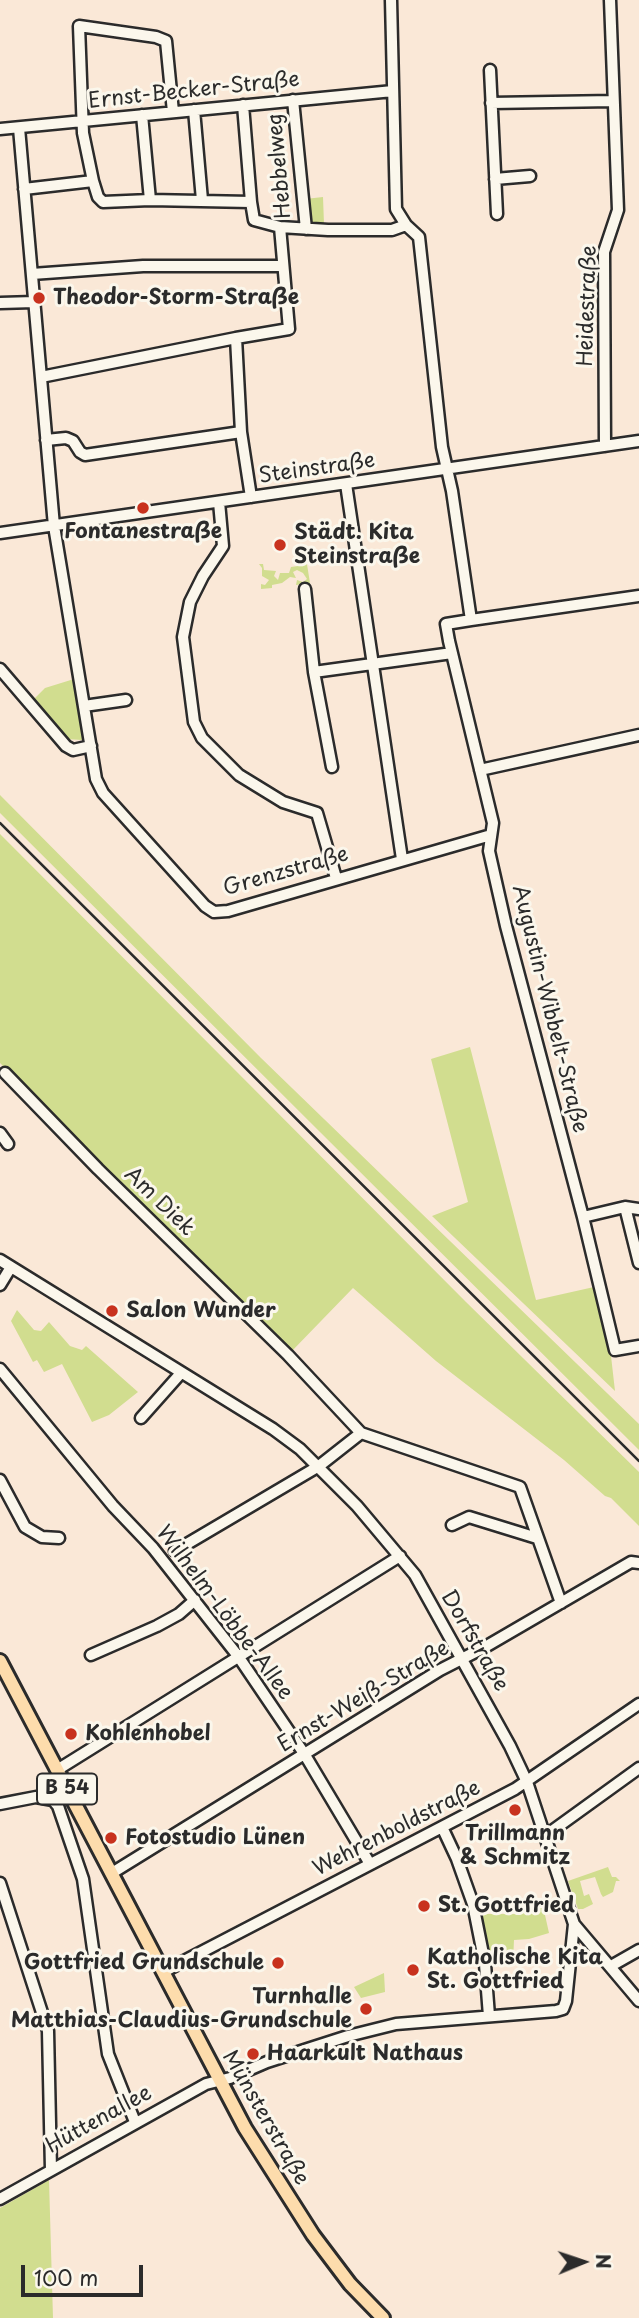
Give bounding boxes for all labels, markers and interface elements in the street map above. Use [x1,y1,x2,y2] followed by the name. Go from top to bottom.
[87,67,301,115] street label: Ernst-Becker-Straße
[263,112,297,220] street label: Hebbelweg
[573,245,603,367] street label: Heidestraße
[53,285,299,311] place label: Theodor-Storm-Straße
[31,290,47,306] marker: Theodor-Storm-Straße
[257,448,377,490] street label: Steinstraße
[135,500,151,516] marker: Fontanestraße
[64,519,222,545] place label: Fontanestraße
[294,520,420,570] place label: Städt. Kita Steinstraße
[272,537,288,553] marker: Städt. Kita Steinstraße
[221,842,351,902] street label: Grenzstraße
[506,883,592,1135] street label: Augustin-Wibbelt-Straße
[119,1162,199,1242] street label: Am Diek
[126,1298,276,1324] place label: Salon Wunder
[104,1303,120,1319] marker: Salon Wunder
[150,1521,298,1705] street label: Wilhelm-Löbbe-Allee
[435,1586,513,1696] street label: Dorfstraße
[274,1636,454,1758] street label: Ernst-Weiß-Straße
[85,1721,211,1747] place label: Kohlenhobel
[63,1726,79,1742] marker: Kohlenhobel
[37,1774,97,1804] road number: B 54
[309,1776,485,1882] street label: Wehrenboldstraße
[507,1802,523,1818] marker: Trillmann & Schmitz
[460,1821,570,1871] place label: Trillmann & Schmitz
[125,1825,305,1851] place label: Fotostudio Lünen
[103,1830,119,1846] marker: Fotostudio Lünen
[438,1893,575,1919] place label: St. Gottfried
[416,1898,432,1914] marker: St. Gottfried
[427,1945,603,1995] place label: Katholische Kita St. Gottfried
[24,1950,264,1976] place label: Gottfried Grundschule
[270,1955,286,1971] marker: Gottfried Grundschule
[405,1962,421,1978] marker: Katholische Kita St. Gottfried
[11,1984,352,2034] place label: Turnhalle Matthias-Claudius-Grundschule
[358,2001,374,2017] marker: Turnhalle Matthias-Claudius-Grundschule
[267,2041,463,2067] place label: Haarkult Nathaus
[216,2046,314,2190] street label: Münsterstraße
[245,2046,261,2062] marker: Haarkult Nathaus
[42,2081,156,2159] street label: Hüttenallee
[548,2227,618,2297] north arrow
[24,2252,147,2296] scale bar
[590,2253,618,2269] text: N
[34,2261,98,2293] text: 100 m

